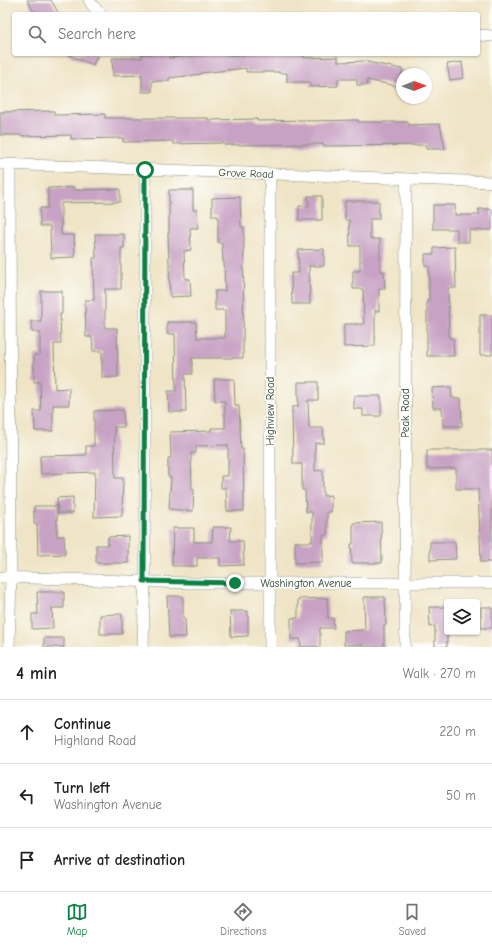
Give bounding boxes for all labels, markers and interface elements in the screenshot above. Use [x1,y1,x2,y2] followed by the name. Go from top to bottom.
[12,12,480,56] search box
[26,23,48,45] icon: search
[58,25,136,43] text: Search here
[396,68,432,104] north arrow
[136,161,154,179] route start
[218,166,274,181] street label: Grove Road
[264,376,277,445] street label: Highview Road
[399,388,412,438] street label: Peak Road
[226,574,244,592] route end
[260,577,352,590] street label: Washington Avenue
[444,599,480,635] map controls
[444,599,480,635] button: layers
[16,664,57,683] text: 4 min
[403,666,476,681] text: Walk · 270 m
[54,715,111,733] text: Continue
[16,721,38,743] icon: ahead
[439,724,476,739] text: 220 m
[54,733,136,748] text: Highland Road
[54,779,110,797] text: Turn left
[16,785,38,807] icon: left
[446,788,476,803] text: 50 m
[54,797,162,812] text: Washington Avenue
[16,849,38,871] icon: arrive
[54,851,185,869] text: Arrive at destination
[66,901,88,938] tab: Map
[220,901,267,938] tab: Directions
[399,901,426,938] tab: Saved

